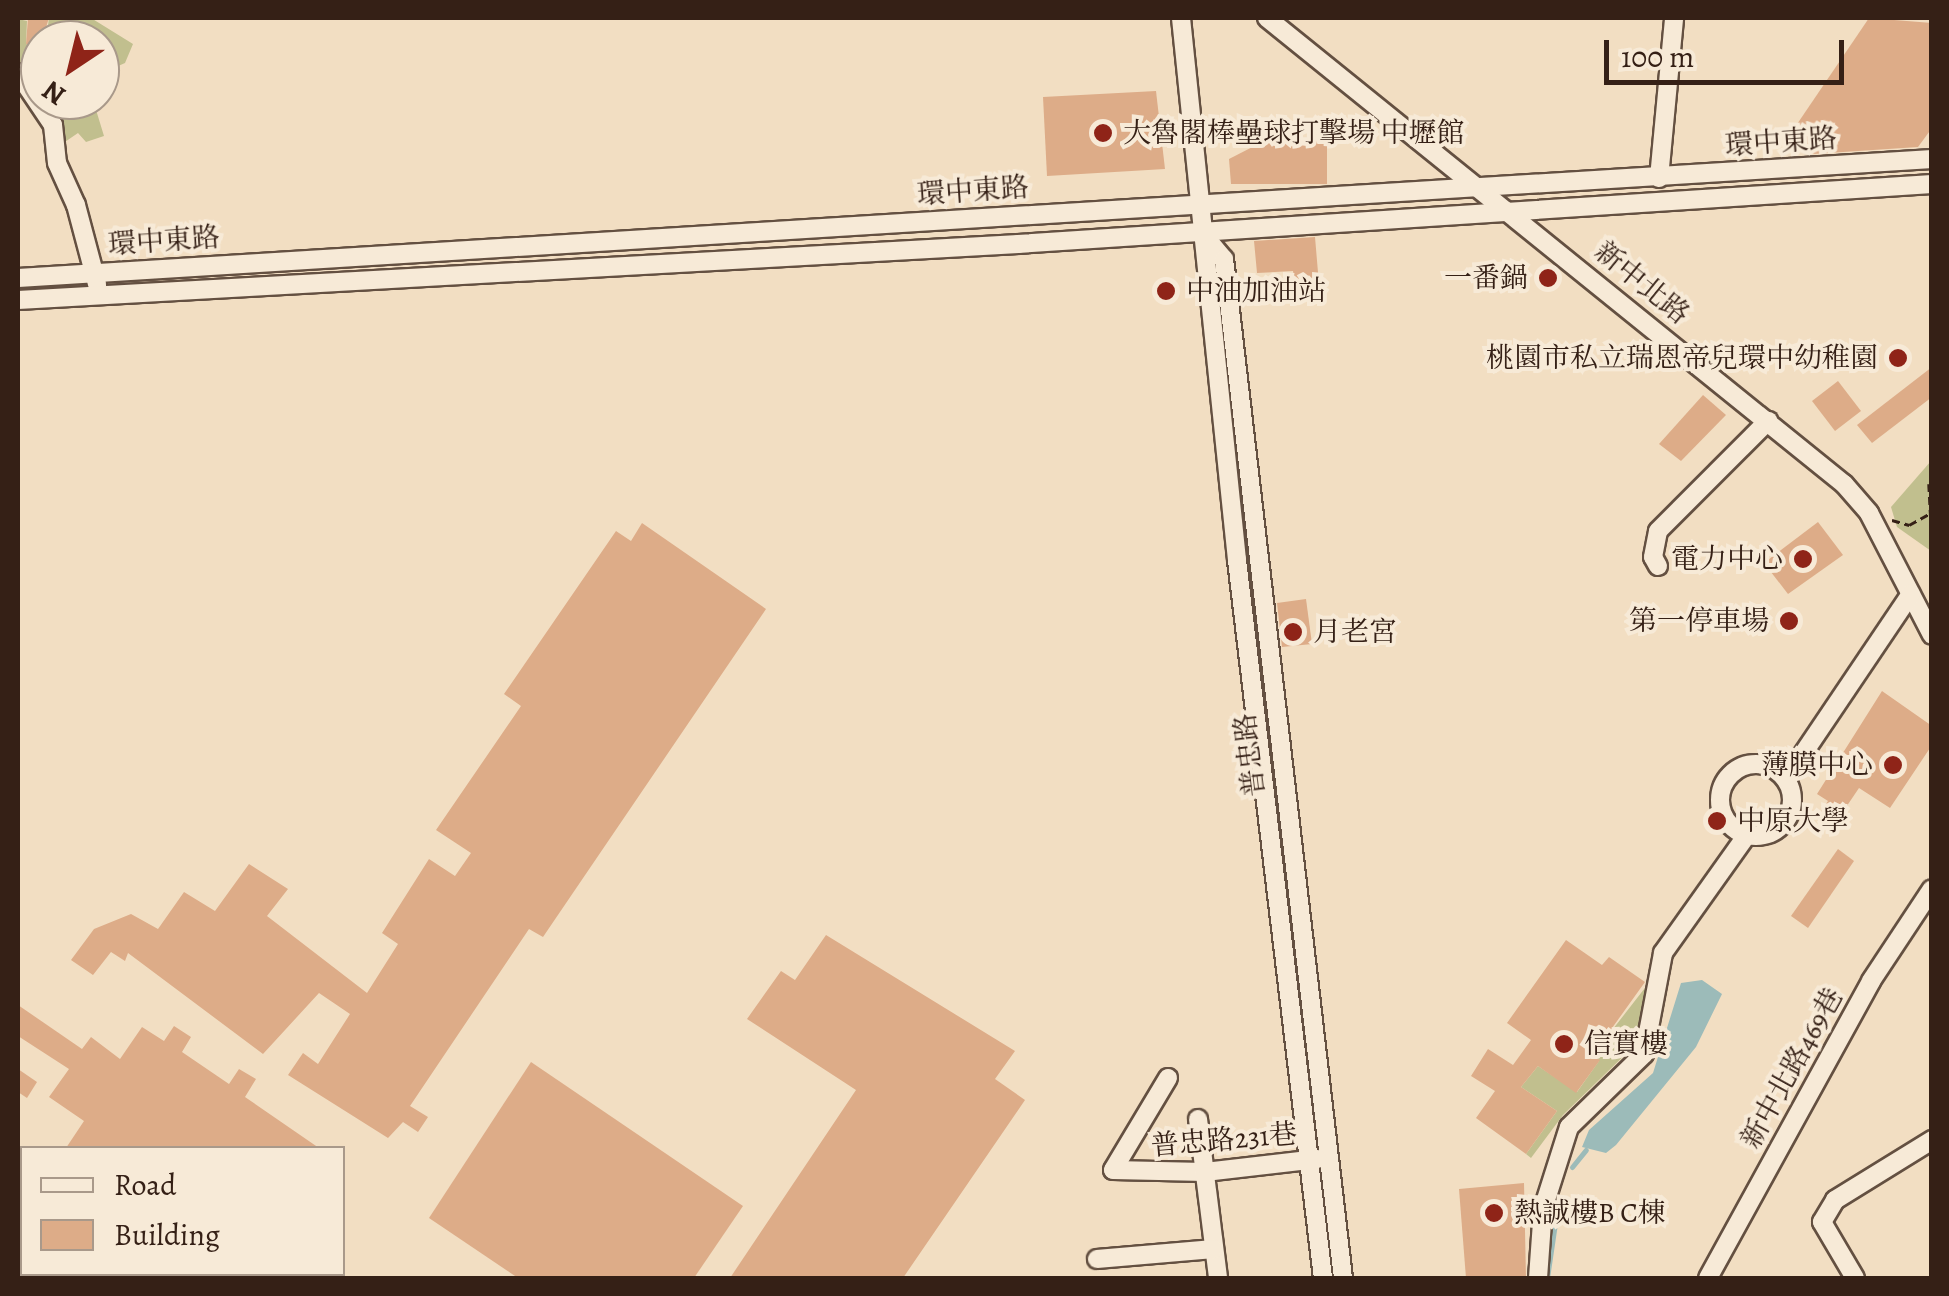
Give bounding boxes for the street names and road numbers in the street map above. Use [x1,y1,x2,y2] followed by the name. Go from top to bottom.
[1724,121,1838,163] street label: 環中東路
[916,170,1030,212] street label: 環中東路
[107,220,221,262] street label: 環中東路
[1588,235,1696,331] street label: 新中北路
[1228,711,1272,799] street label: 普忠路
[1734,982,1850,1154] street label: 新中北路469巷
[1150,1117,1298,1163] street label: 普忠路231巷

